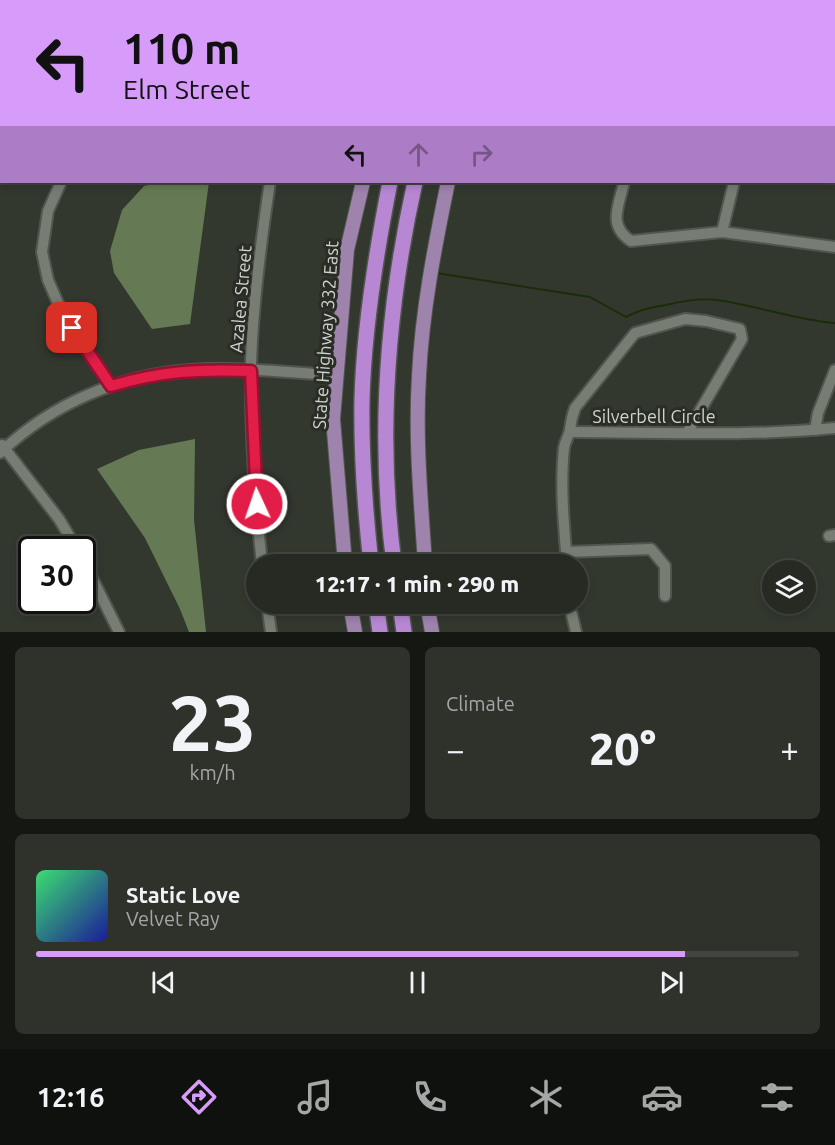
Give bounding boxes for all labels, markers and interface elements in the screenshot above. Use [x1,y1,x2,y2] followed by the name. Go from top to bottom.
[24,24,102,102] icon: left
[123,25,240,72] text: 110 m
[123,74,250,104] text: Elm Street
[339,138,372,171] icon: left
[402,138,435,171] icon: ahead
[465,138,498,171] icon: right
[308,240,342,430] street label: State Highway 332 East
[225,244,255,354] street label: Azalea Street
[46,302,97,353] pin
[55,311,88,344] icon: arrive
[592,406,716,426] street label: Silverbell Circle
[225,472,289,536] position arrow
[18,536,96,614] speed limit sign: 30
[762,560,816,614] map controls
[762,560,816,614] button: layers
[315,571,519,596] text: 12:17 · 1 min · 290 m
[169,678,256,766] text: 23
[446,692,515,715] text: Climate
[589,723,656,774] text: 20°
[446,731,465,768] text: −
[780,731,799,768] text: +
[189,761,236,784] text: km/h
[126,882,241,907] text: Static Love
[126,907,220,930] text: Velvet Ray
[147,966,180,999] icon: previous
[401,966,434,999] icon: pause
[655,966,688,999] icon: next
[178,1076,220,1118] icon: directions
[294,1076,336,1118] icon: music
[409,1076,451,1118] icon: phone
[525,1076,567,1118] icon: climate
[641,1076,683,1118] icon: car
[756,1076,798,1118] icon: filters
[37,1082,104,1112] text: 12:16

